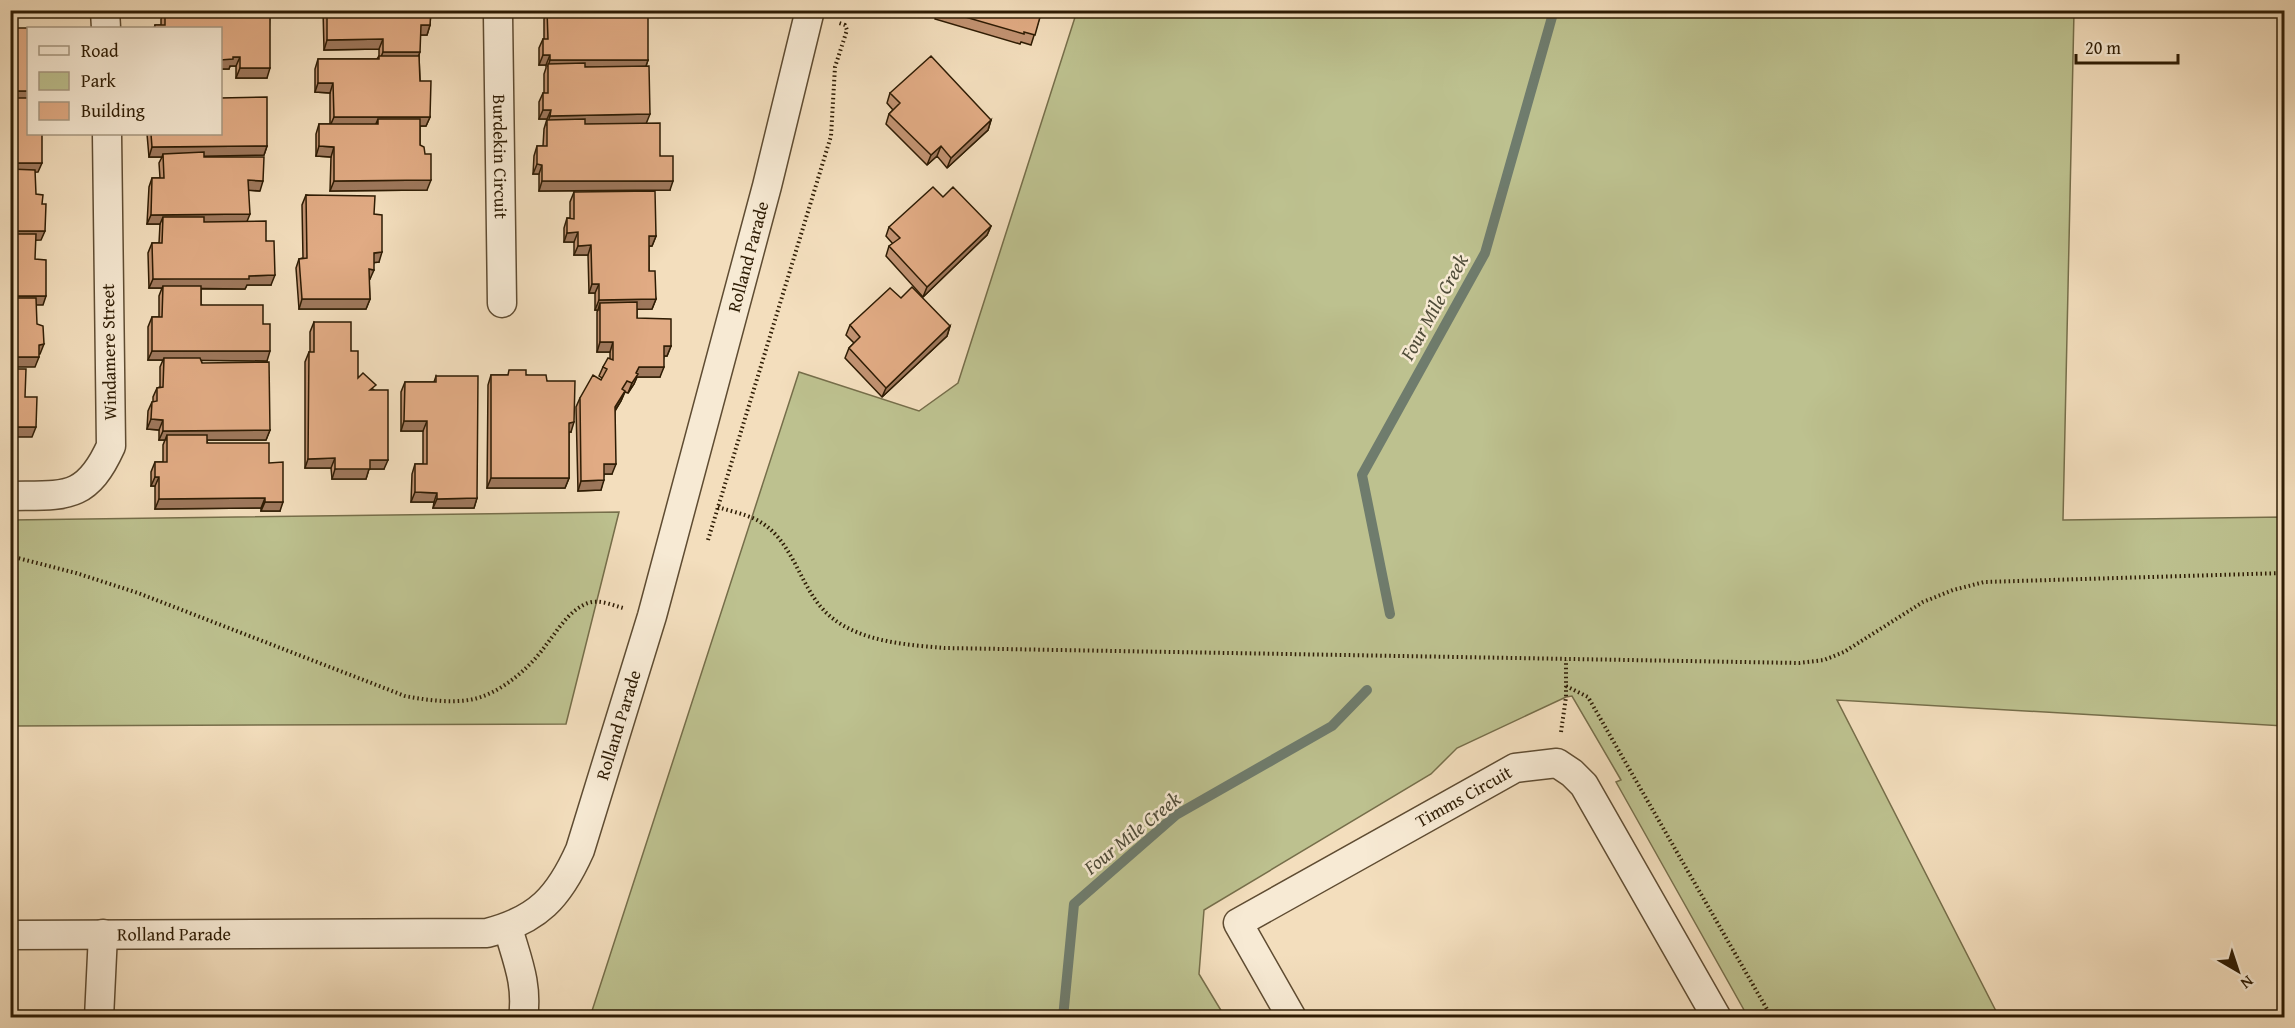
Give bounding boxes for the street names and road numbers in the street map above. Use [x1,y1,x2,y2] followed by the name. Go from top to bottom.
[486,94,515,220] street label: Burdekin Circuit
[720,198,775,315] street label: Rolland Parade
[94,283,123,421] street label: Windamere Street
[588,667,648,783] street label: Rolland Parade
[1410,758,1517,834] street label: Timms Circuit
[117,920,231,948] street label: Rolland Parade

